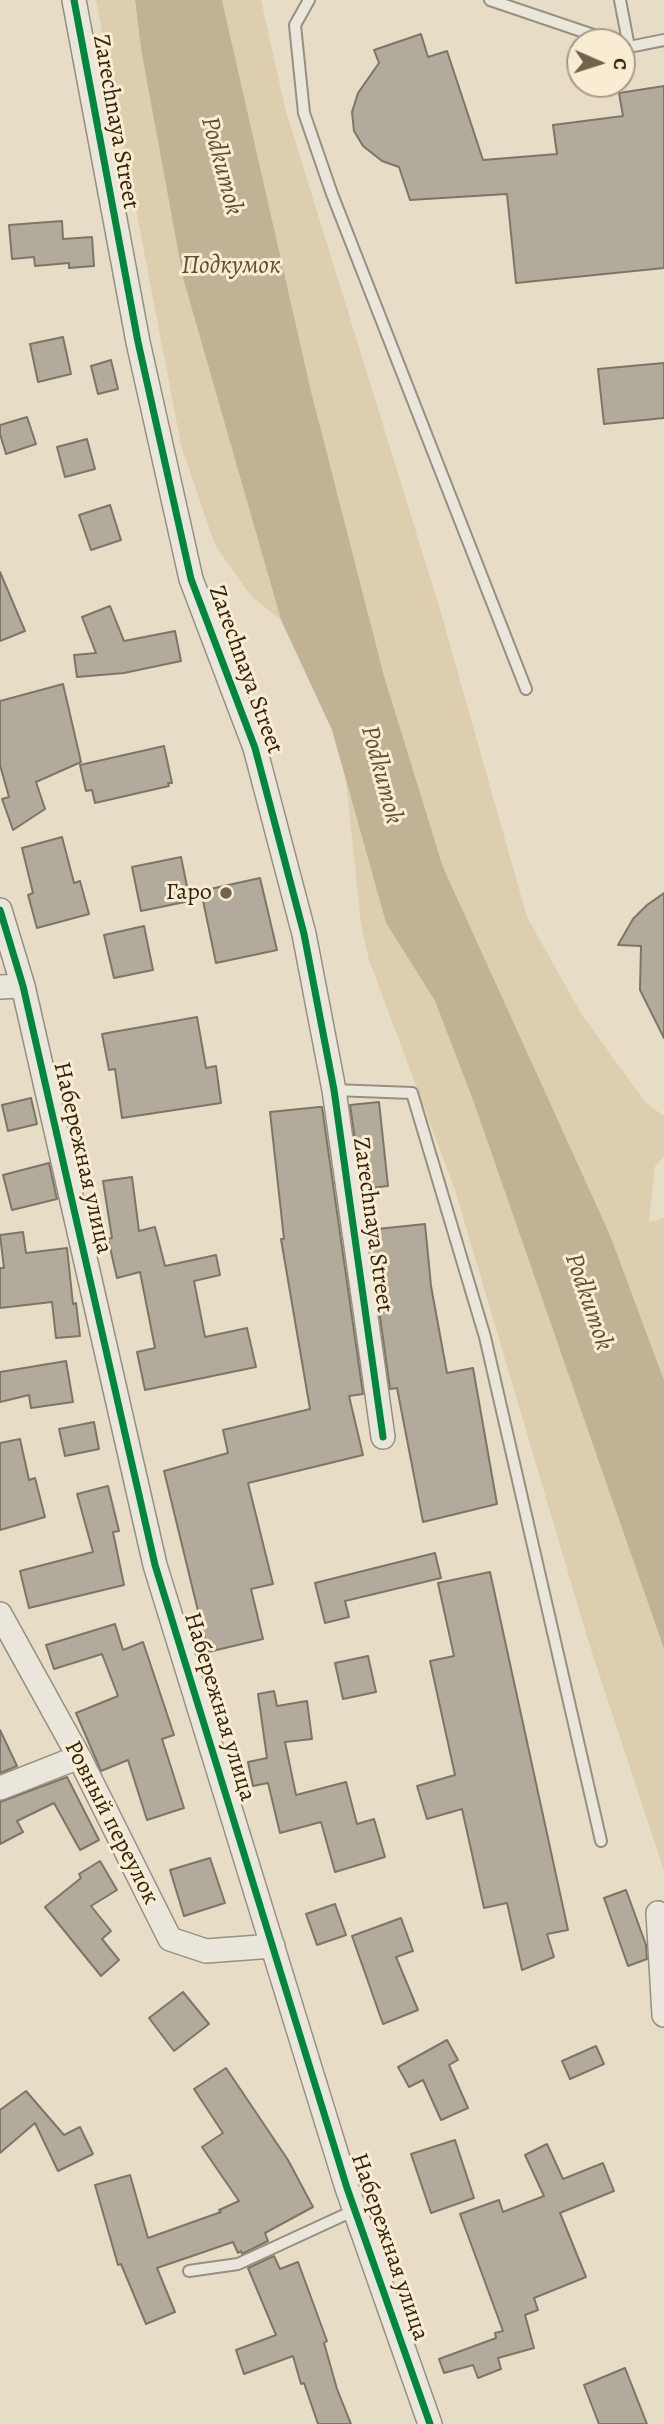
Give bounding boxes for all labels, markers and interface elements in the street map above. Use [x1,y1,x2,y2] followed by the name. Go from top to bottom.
[566,28,636,98] north arrow
[85,33,145,211] street label: Zarechnaya Street
[607,57,633,71] text: С
[193,113,249,219] water label: Podkumok
[181,251,281,283] water label: Подкумок
[201,582,289,758] street label: Zarechnaya Street
[353,722,409,828] water label: Podkumok
[166,879,212,907] place label: Гаро
[218,885,234,901] marker: Гаро
[46,1059,118,1257] street label: Набережная улица
[345,1136,399,1314] street label: Zarechnaya Street
[557,1249,619,1355] water label: Podkumok
[177,1609,261,1805] street label: Набережная улица
[57,1736,165,1910] street label: Ровный переулок
[343,2150,435,2344] street label: Набережная улица

